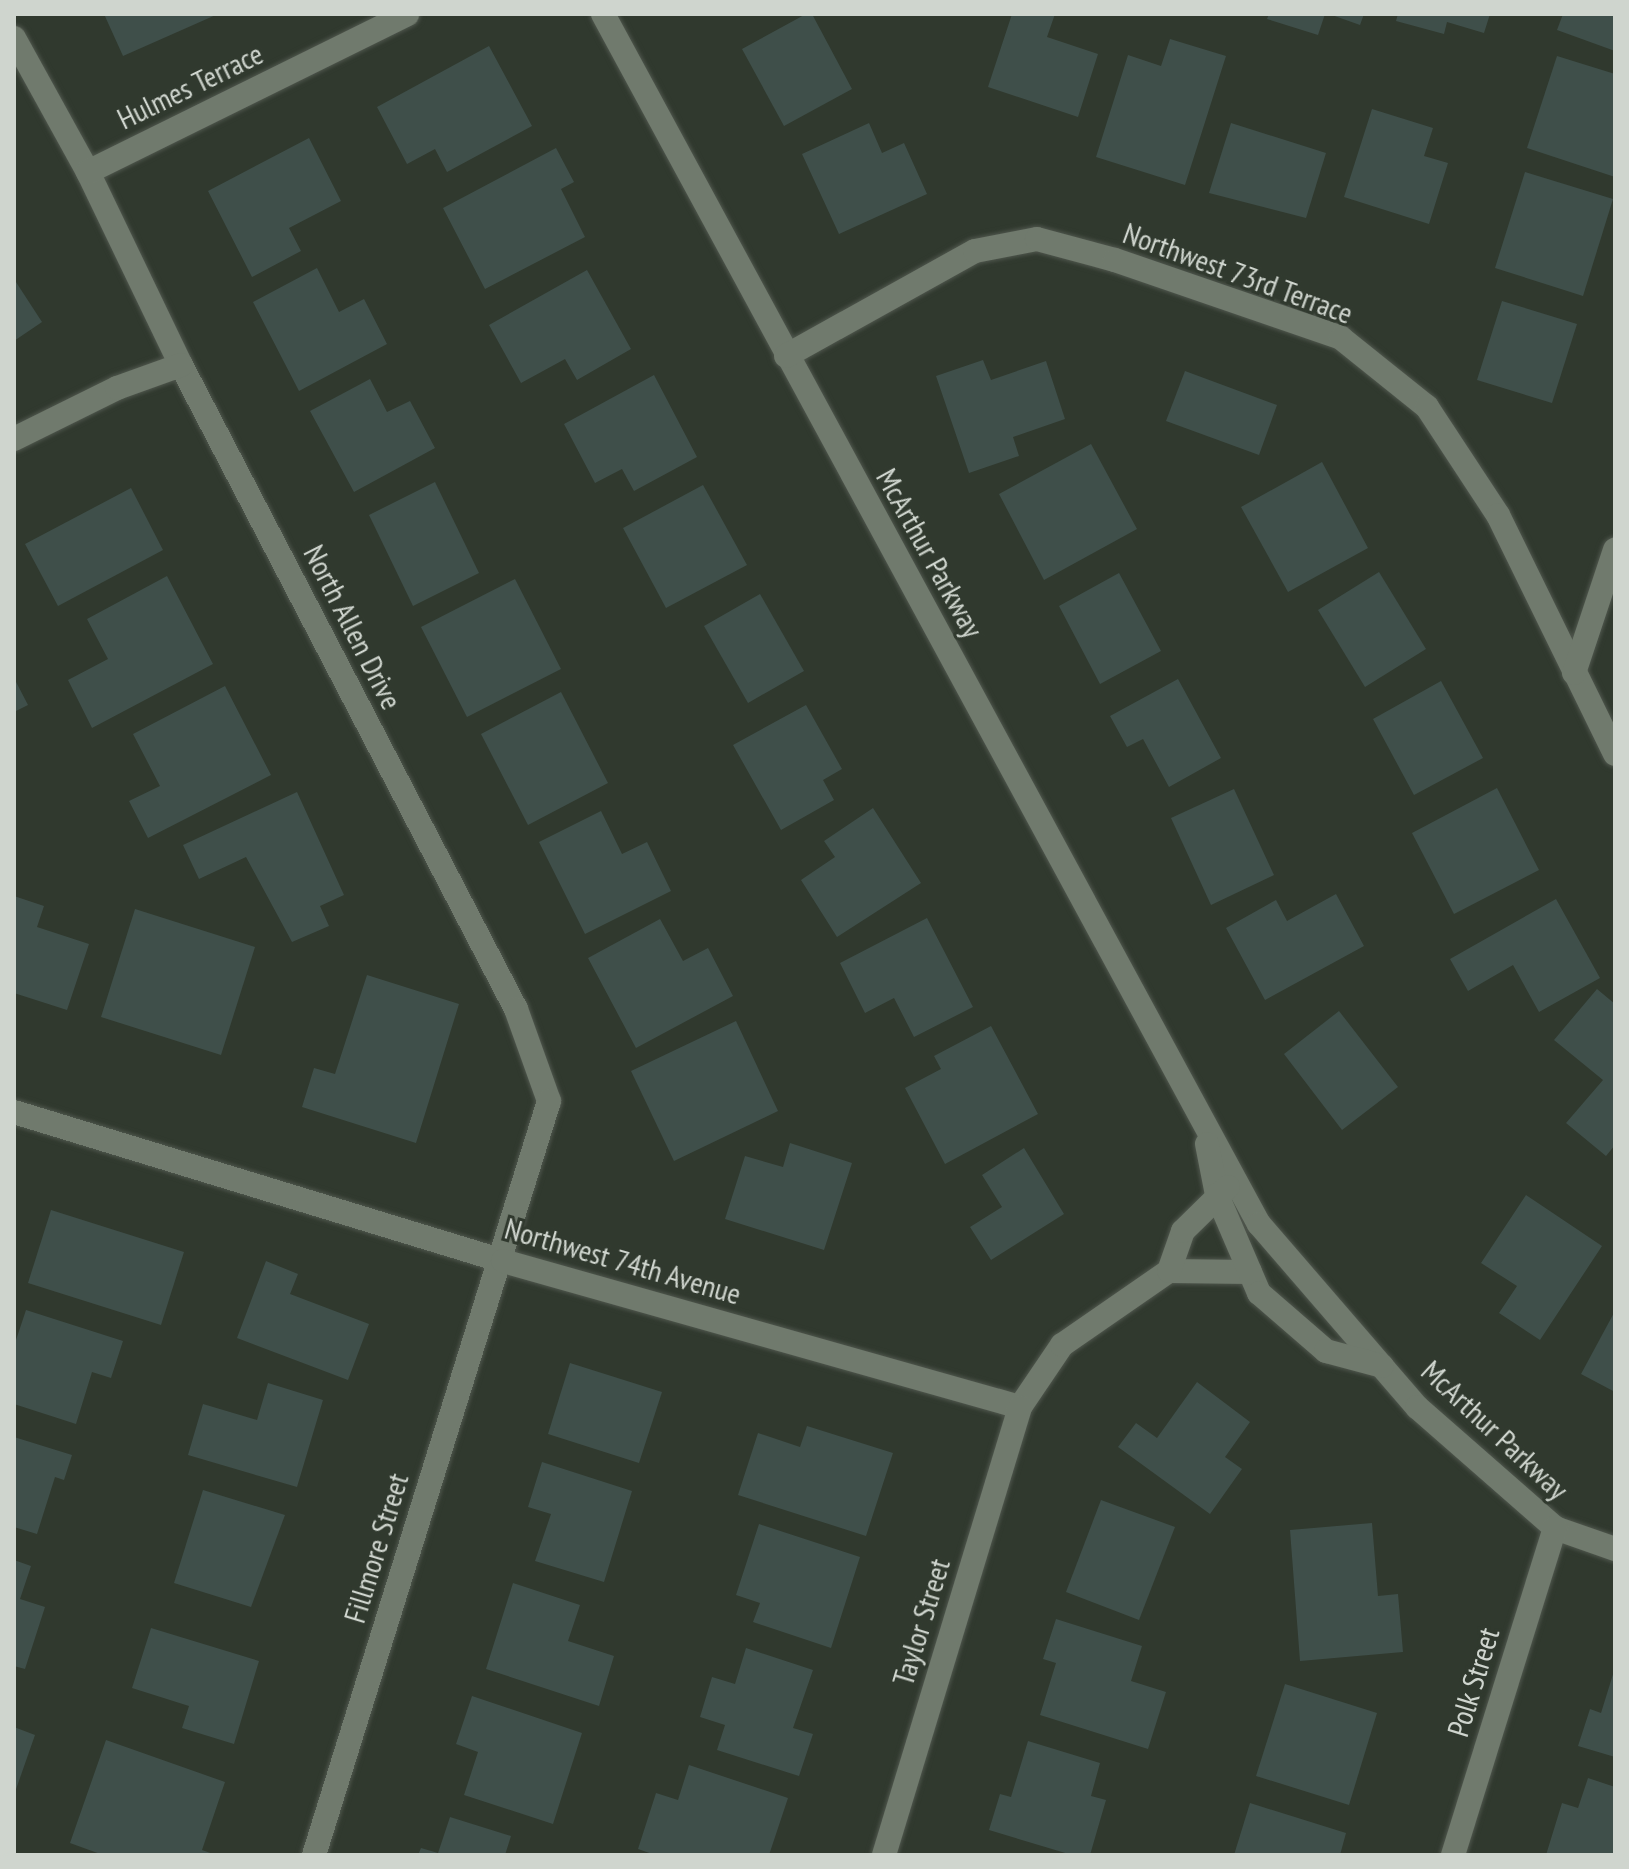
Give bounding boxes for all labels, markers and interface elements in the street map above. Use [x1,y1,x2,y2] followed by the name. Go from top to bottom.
[111,35,269,137] street label: Hulmes Terrace
[1118,215,1358,331] street label: Northwest 73rd Terrace
[869,462,991,644] street label: McArthur Parkway
[296,538,410,716] street label: North Allen Drive
[500,1210,746,1312] street label: Northwest 74th Avenue
[1414,1353,1576,1507] street label: McArthur Parkway
[336,1469,416,1627] street label: Fillmore Street
[885,1554,957,1690] street label: Taylor Street
[1439,1623,1507,1741] street label: Polk Street

